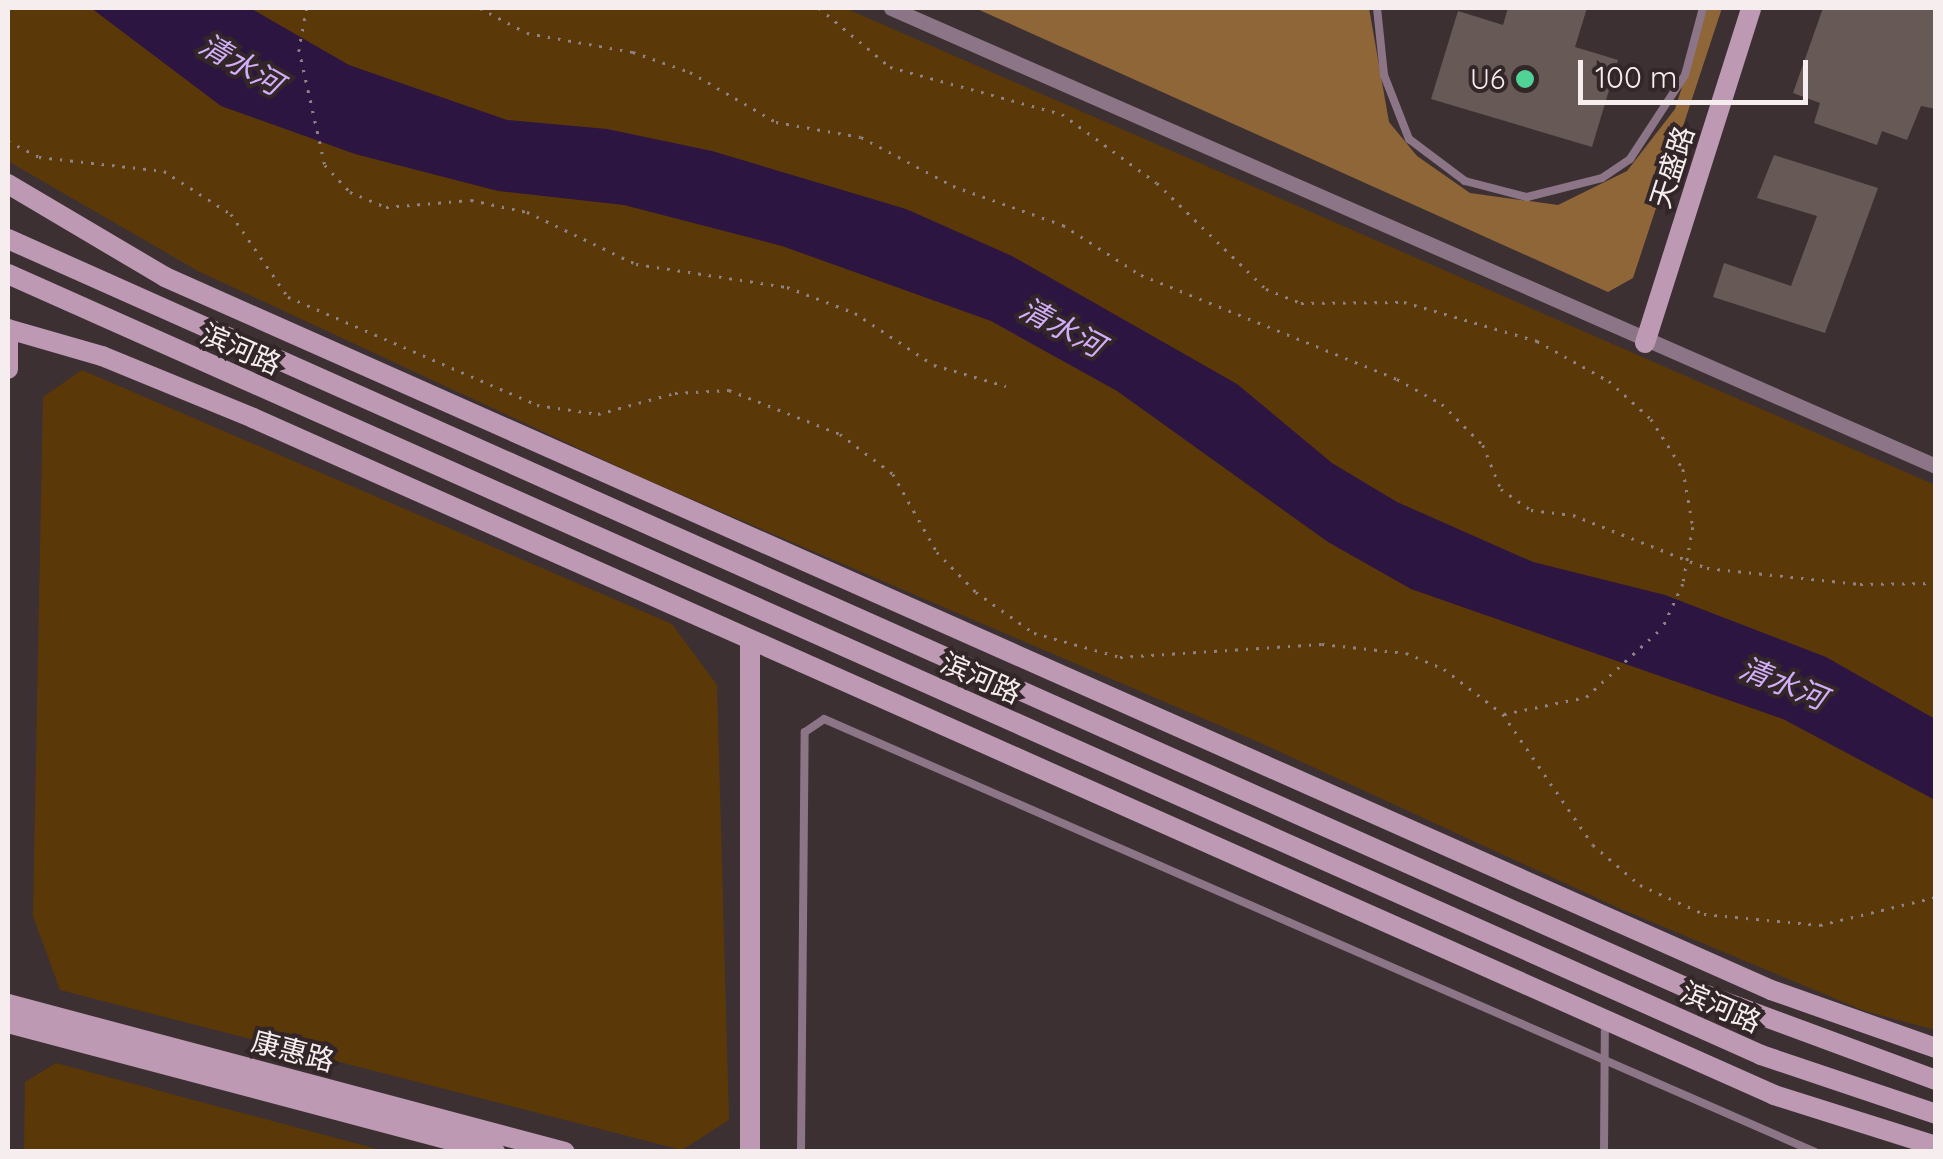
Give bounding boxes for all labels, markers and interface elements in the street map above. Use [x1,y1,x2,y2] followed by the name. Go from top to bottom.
[193,26,289,102] water label: 清水河
[1583,40,1813,102] scale bar
[1595,58,1677,96] text: 100 m
[1470,62,1505,96] place label: U6
[1514,68,1536,90] marker: U6
[1643,122,1701,212] street label: 天盛路
[1014,290,1110,364] water label: 清水河
[196,317,286,381] street label: 滨河路
[936,646,1026,710] street label: 滨河路
[1735,649,1831,717] water label: 清水河
[1676,975,1766,1039] street label: 滨河路
[248,1024,338,1078] street label: 康惠路

